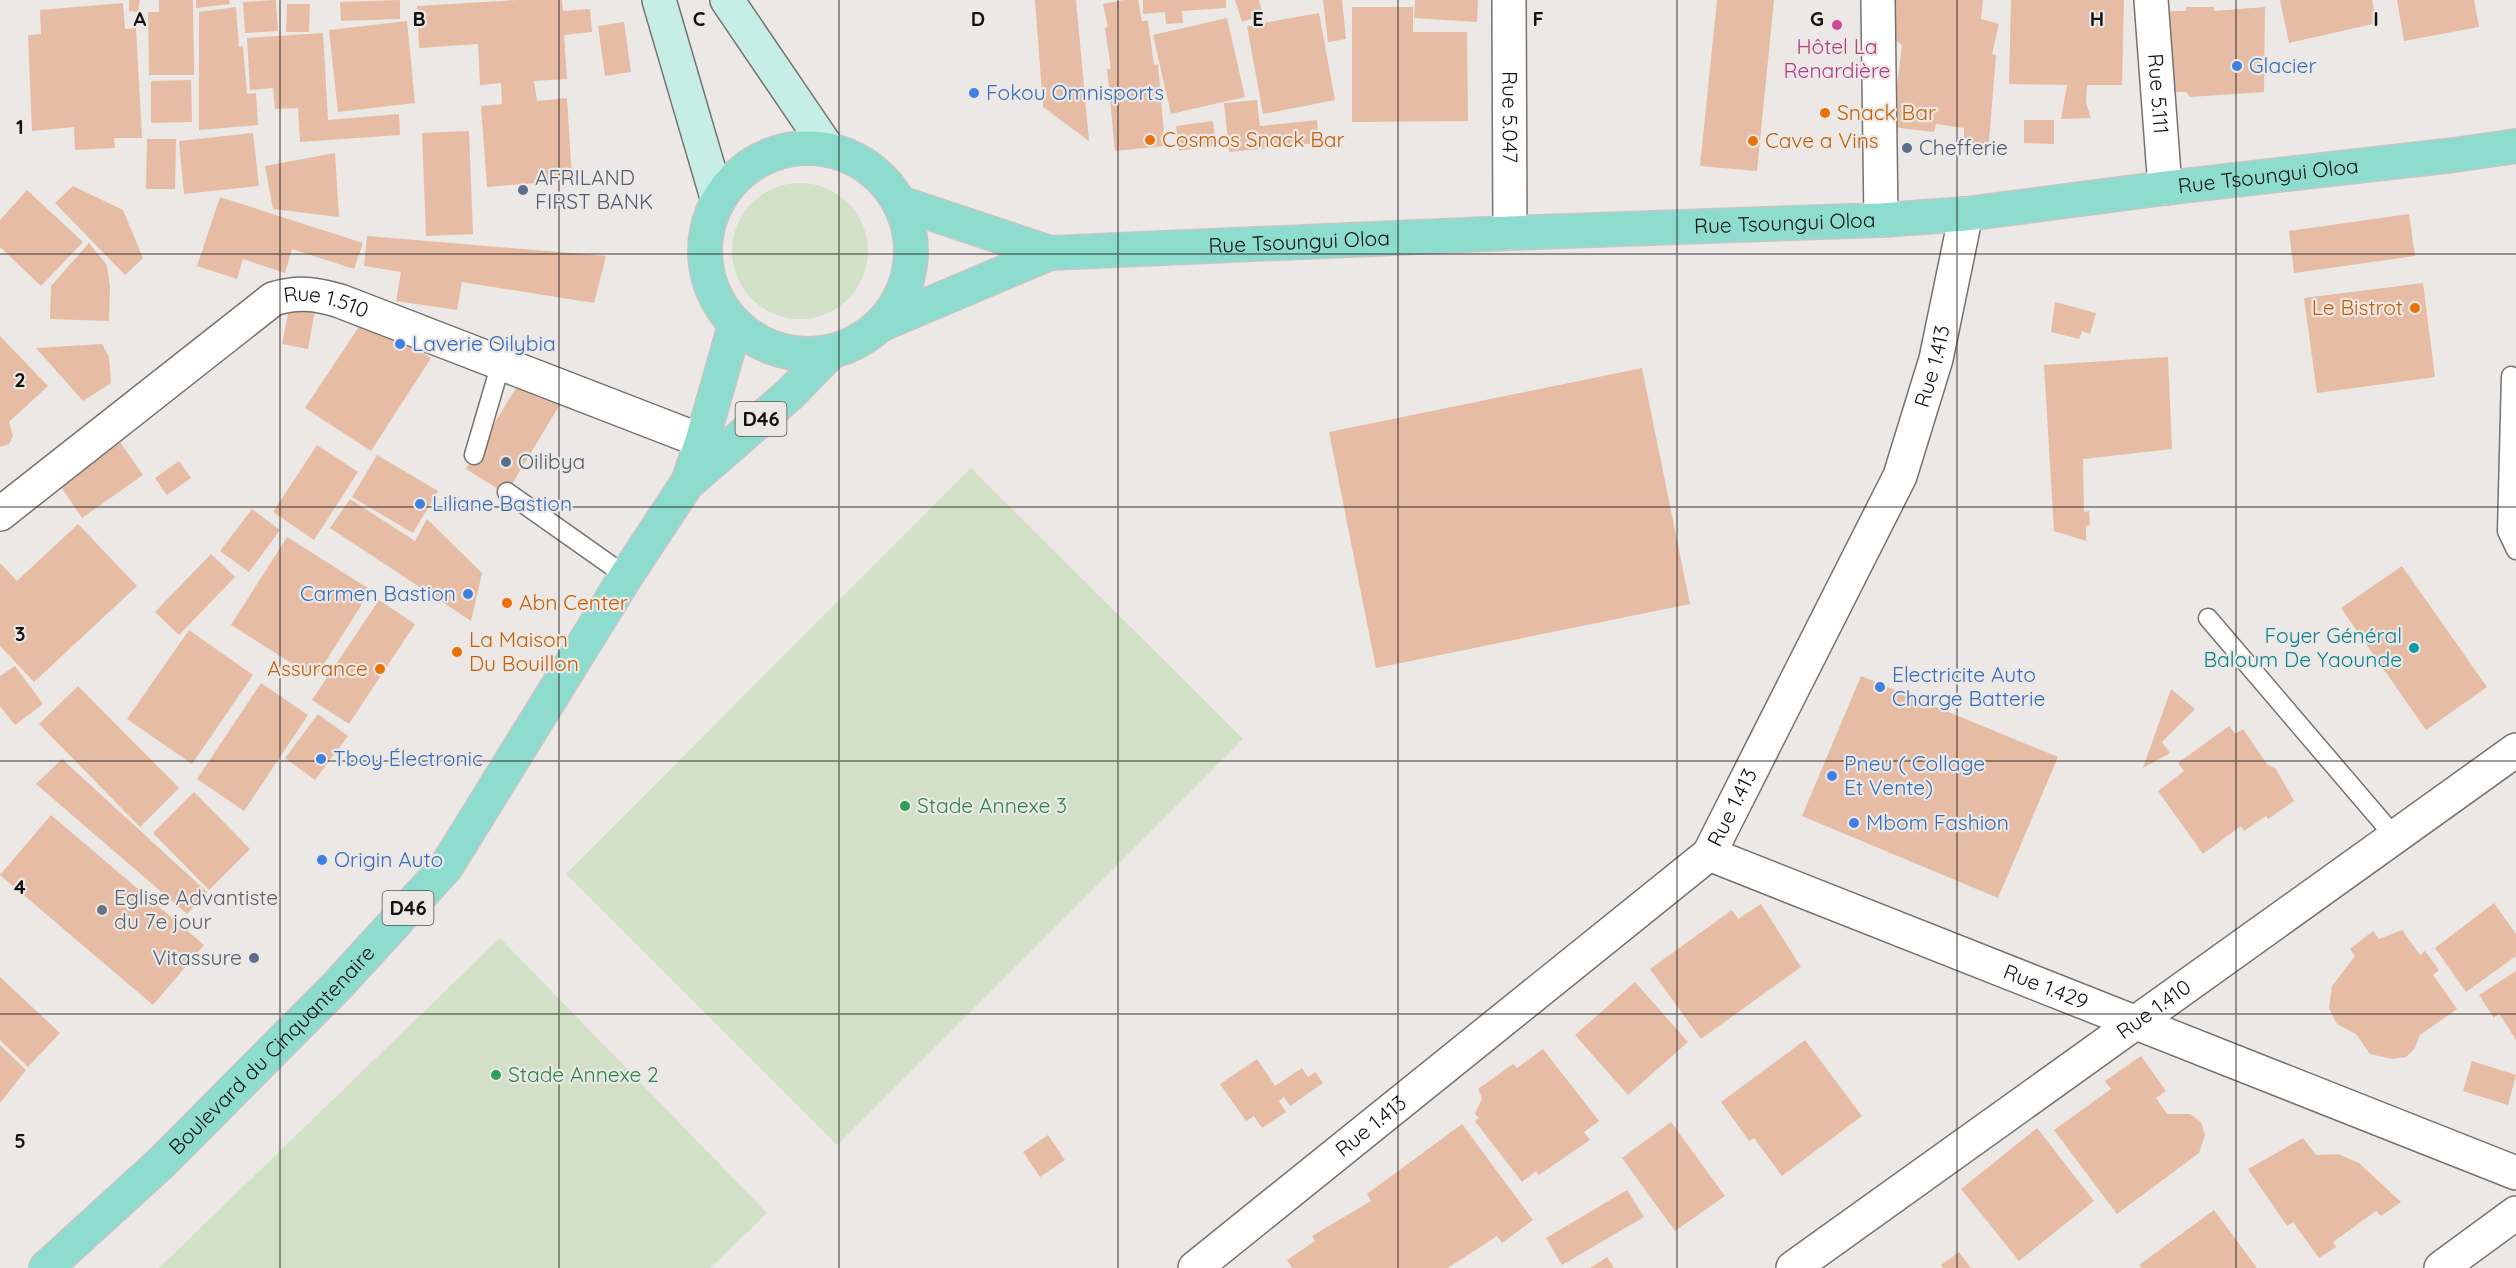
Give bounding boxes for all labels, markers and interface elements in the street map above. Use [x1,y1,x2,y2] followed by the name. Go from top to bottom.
[134,6,147,31] text: A
[412,6,426,31] text: B
[693,6,706,31] text: C
[971,6,985,31] text: D
[1252,6,1264,31] text: E
[1532,6,1544,31] text: F
[1810,6,1824,31] text: G
[2090,6,2104,31] text: H
[2373,6,2379,31] text: I
[1830,18,1844,32] marker: Hôtel La Renardière
[1784,33,1890,83] place label: Hôtel La Renardière
[2143,52,2175,135] street label: Rue 5.111
[2249,52,2316,78] place label: Glacier
[2230,59,2244,73] marker: Glacier
[1497,71,1524,163] street label: Rue 5.047
[986,79,1164,105] place label: Fokou Omnisports
[967,86,981,100] marker: Fokou Omnisports
[1837,99,1936,125] place label: Snack Bar
[1818,106,1832,120] marker: Snack Bar
[16,114,24,139] text: 1
[1162,126,1345,152] place label: Cosmos Snack Bar
[1765,127,1879,153] place label: Cave a Vins
[1143,133,1157,147] marker: Cosmos Snack Bar
[1746,134,1760,148] marker: Cave a Vins
[1919,134,2008,160] place label: Chefferie
[1900,141,1914,155] marker: Chefferie
[2176,152,2360,198] street label: Rue Tsoungui Oloa
[535,164,653,214] place label: AFRILAND FIRST BANK
[516,183,530,197] marker: AFRILAND FIRST BANK
[1694,206,1876,239] street label: Rue Tsoungui Oloa
[1208,224,1390,258] street label: Rue Tsoungui Oloa
[282,280,373,323] street label: Rue 1.510
[2312,294,2403,320] place label: Le Bistrot
[2408,301,2422,315] marker: Le Bistrot
[1908,323,1955,410] street label: Rue 1.413
[412,330,556,356] place label: Laverie Oilybia
[393,337,407,351] marker: Laverie Oilybia
[14,367,26,392] text: 2
[736,402,786,436] road number: D46
[518,448,585,474] place label: Oilibya
[499,455,513,469] marker: Oilibya
[432,490,572,516] place label: Liliane Bastion
[413,497,427,511] marker: Liliane Bastion
[300,580,456,606] place label: Carmen Bastion
[461,587,475,601] marker: Carmen Bastion
[519,589,628,615] place label: Abn Center
[500,596,514,610] marker: Abn Center
[15,621,25,646] text: 3
[2203,622,2402,672] place label: Foyer Général Baloum De Yaounde
[469,626,579,676] place label: La Maison Du Bouillon
[2407,641,2421,655] marker: Foyer Général Baloum De Yaounde
[450,645,464,659] marker: La Maison Du Bouillon
[267,655,368,681] place label: Assurance
[1892,661,2045,711] place label: Electricite Auto Charge Batterie
[373,662,387,676] marker: Assurance
[1873,680,1887,694] marker: Electricite Auto Charge Batterie
[333,745,483,771] place label: Tboy Électronic
[1844,750,1985,800] place label: Pneu ( Collage Et Vente)
[314,752,328,766] marker: Tboy Électronic
[1701,764,1762,851] street label: Rue 1.413
[1825,769,1839,783] marker: Pneu ( Collage Et Vente)
[917,792,1067,818] place label: Stade Annexe 3
[898,799,912,813] marker: Stade Annexe 3
[1866,809,2009,835] place label: Mbom Fashion
[1847,816,1861,830] marker: Mbom Fashion
[334,846,443,872] place label: Origin Auto
[315,853,329,867] marker: Origin Auto
[14,874,26,899] text: 4
[114,884,278,934] place label: Eglise Advantiste du 7e jour
[382,891,434,925] road number: D46
[95,903,109,917] marker: Eglise Advantiste du 7e jour
[163,940,380,1160] street label: Boulevard du Cinquantenaire
[153,944,242,970] place label: Vitassure
[247,951,261,965] marker: Vitassure
[2000,958,2092,1015] street label: Rue 1.429
[2111,973,2196,1044] street label: Rue 1.410
[508,1061,659,1087] place label: Stade Annexe 2
[489,1068,503,1082] marker: Stade Annexe 2
[1329,1089,1411,1162] street label: Rue 1.413
[14,1128,26,1153] text: 5

